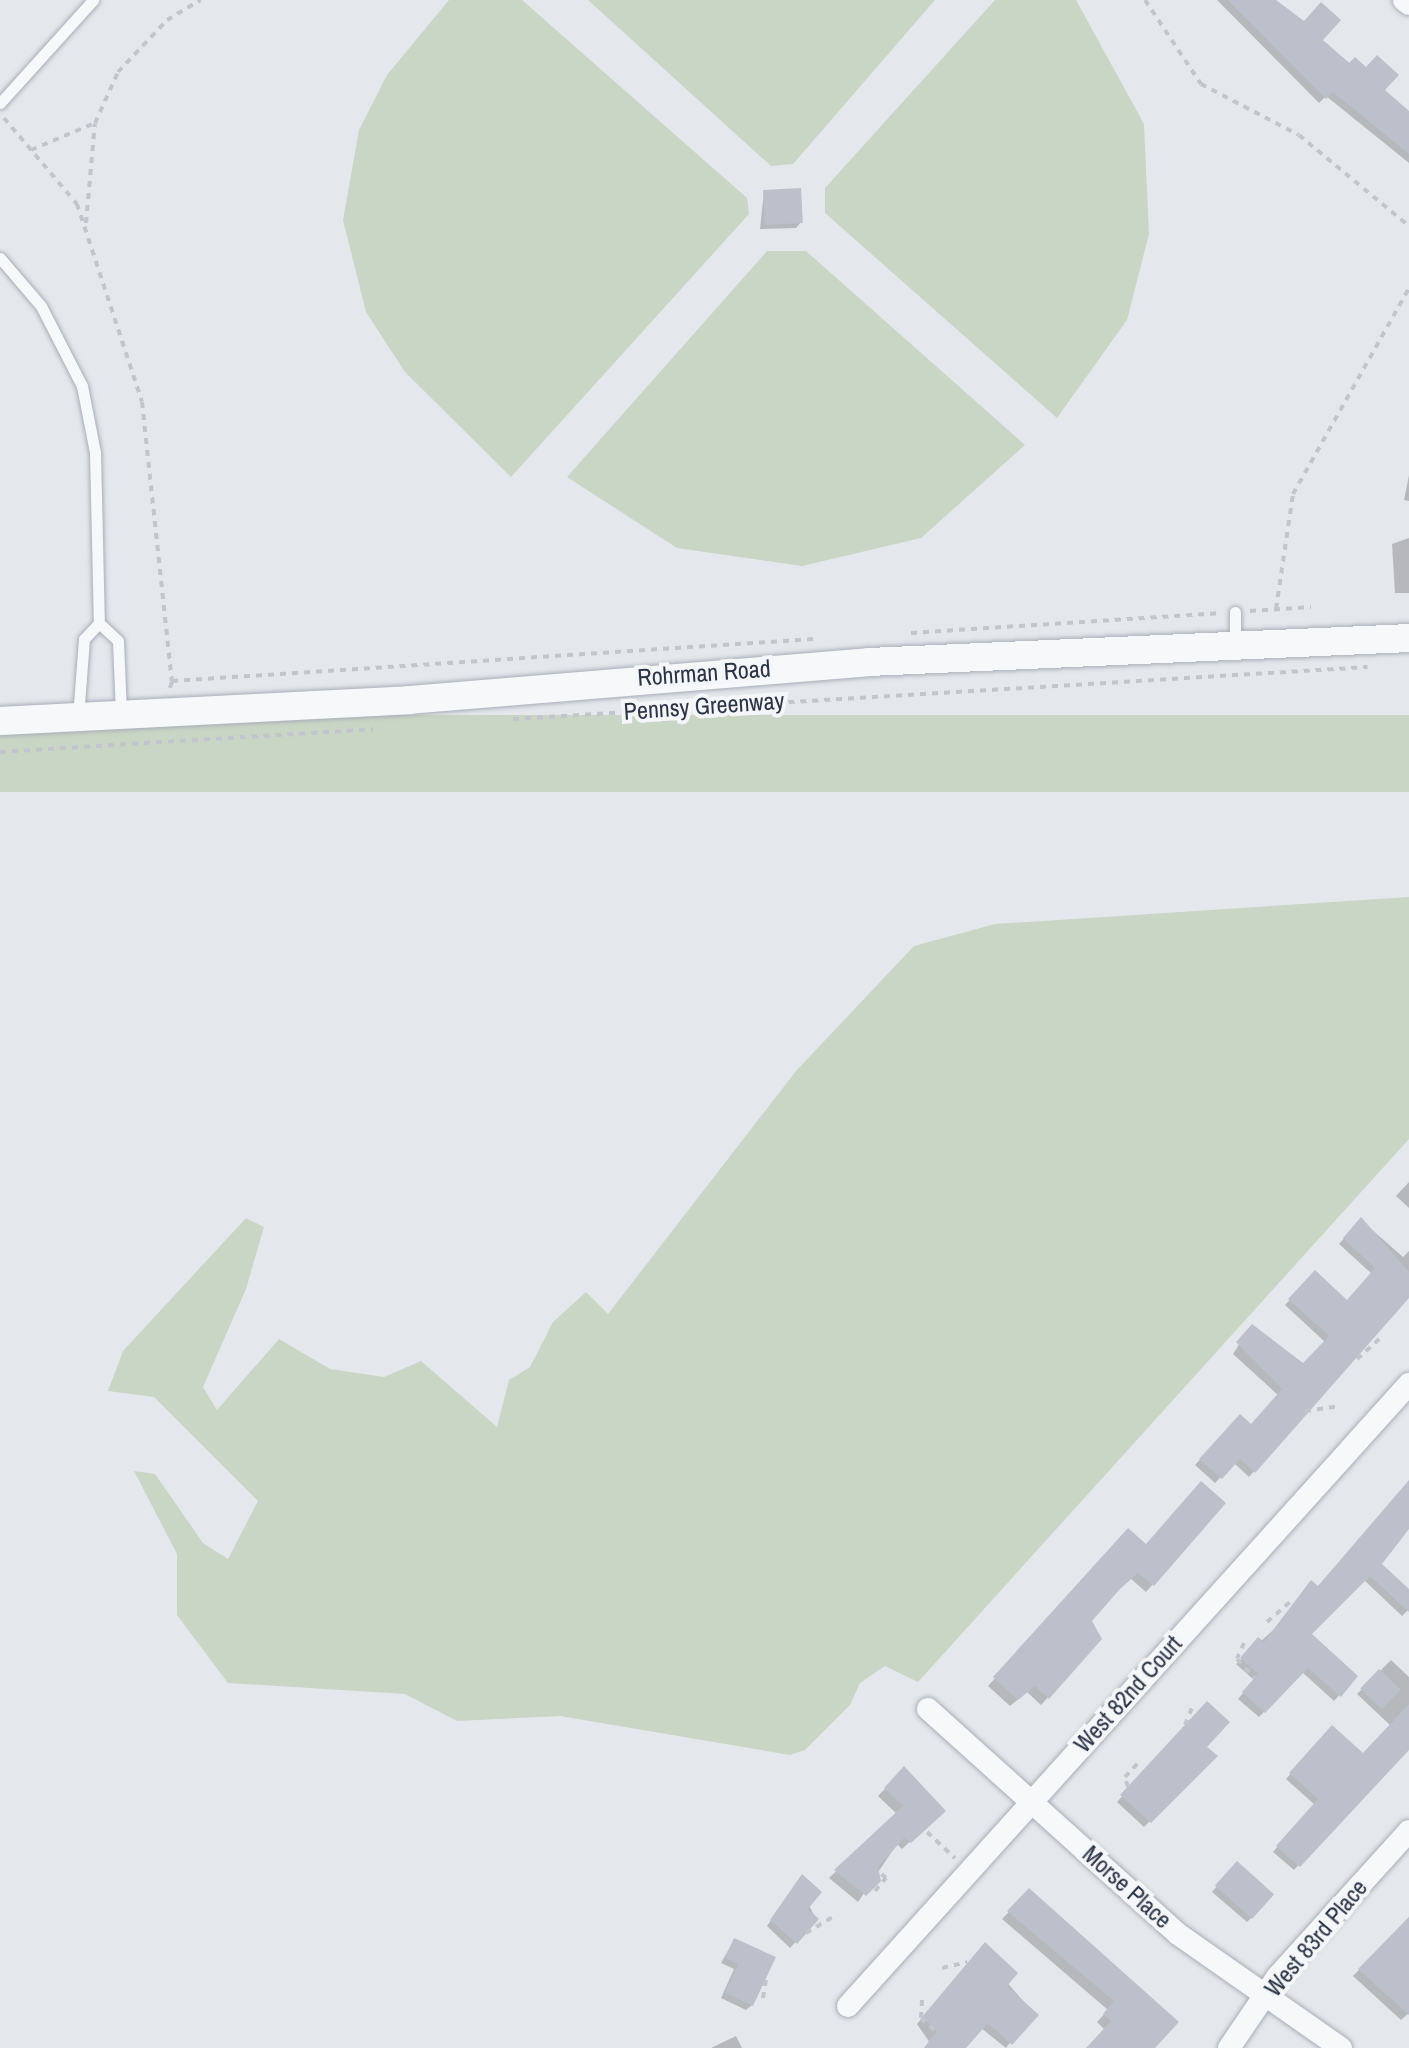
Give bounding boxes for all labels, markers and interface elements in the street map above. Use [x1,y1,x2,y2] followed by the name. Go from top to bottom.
[636,654,772,692] street label: Rohrman Road
[623,686,785,726] street label: Pennsy Greenway
[1068,1630,1188,1758] street label: West 82nd Court
[1077,1840,1177,1934] street label: Morse Place
[1259,1874,1373,2002] street label: West 83rd Place

